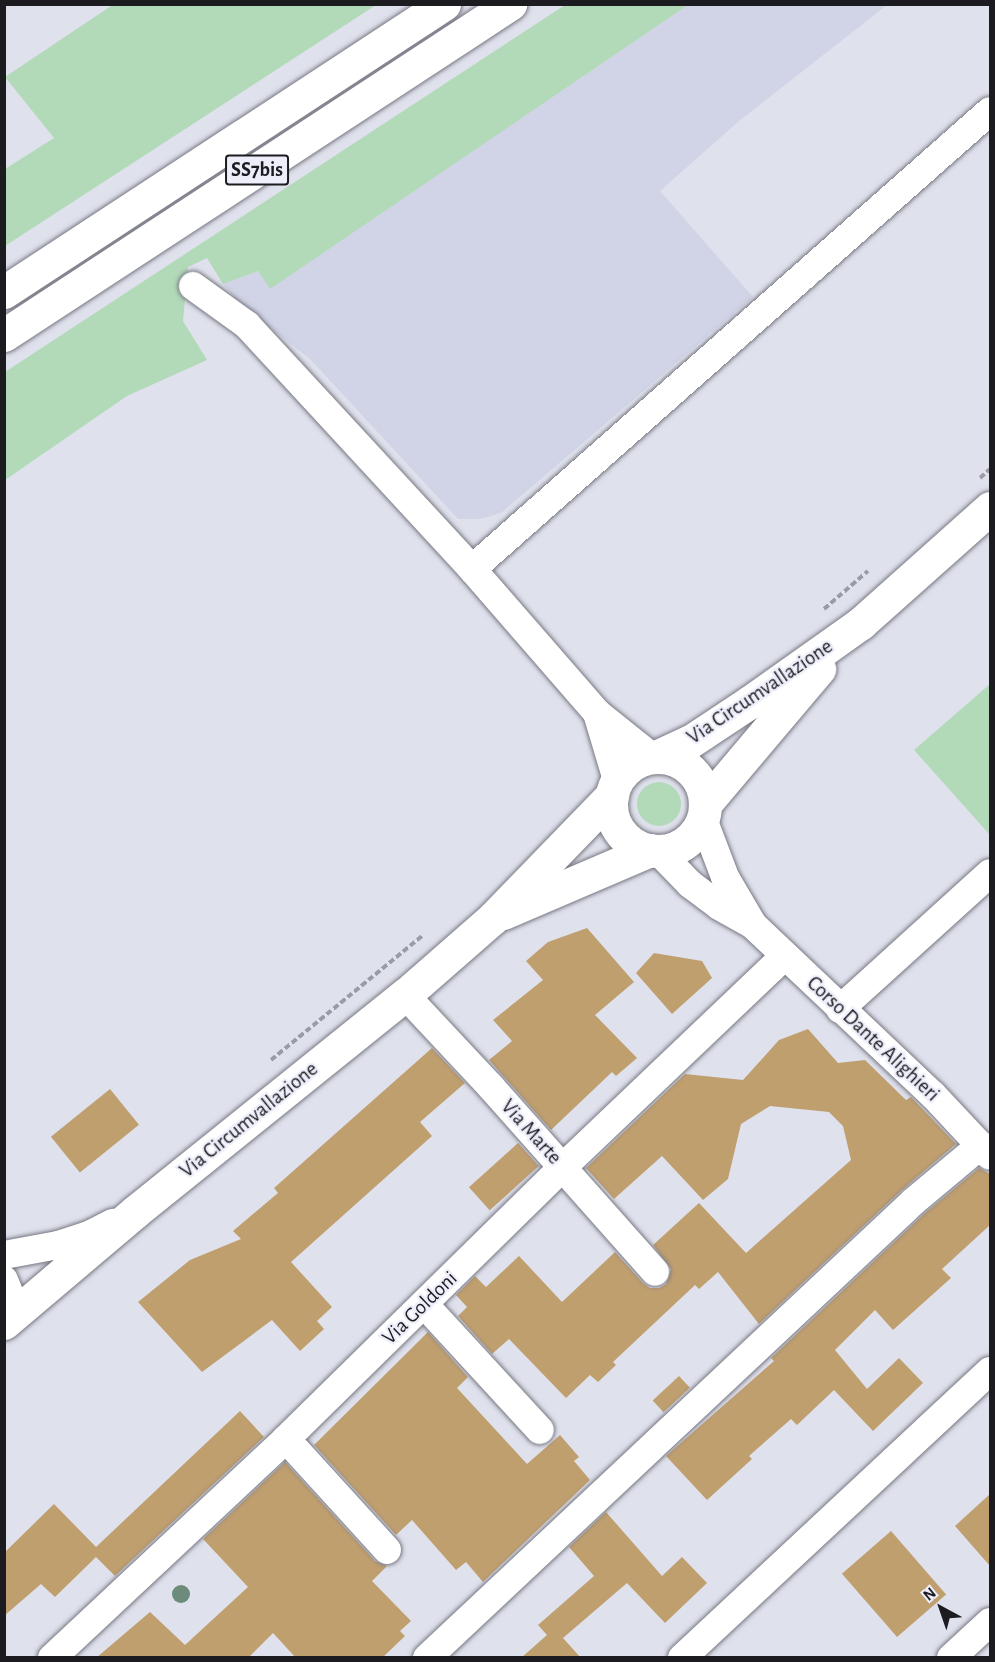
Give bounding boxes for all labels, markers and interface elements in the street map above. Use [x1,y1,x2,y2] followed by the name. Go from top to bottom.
[224,153,290,187] road number: SS7bis
[682,634,838,750] street label: Via Circumvallazione
[801,971,945,1107] street label: Corso Dante Alighieri
[175,1057,323,1183] street label: Via Circumvallazione
[495,1094,567,1170] street label: Via Marte
[377,1266,463,1350] street label: Via Goldoni
[911,1578,971,1638] north arrow
[920,1585,939,1604] text: N

